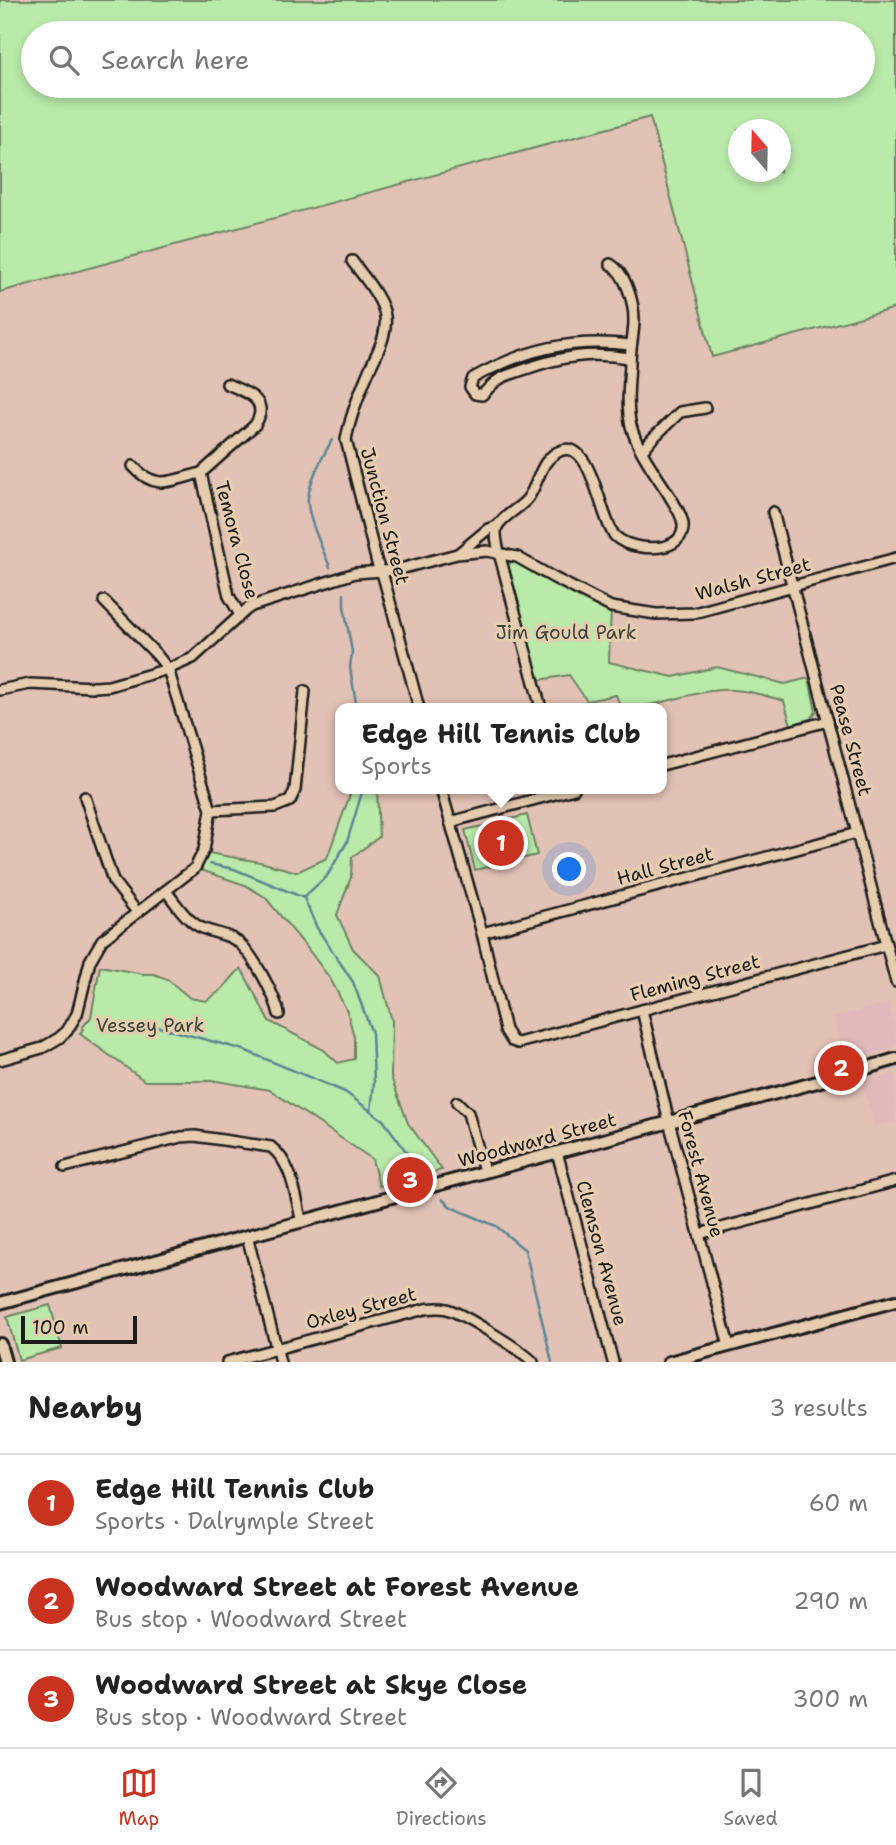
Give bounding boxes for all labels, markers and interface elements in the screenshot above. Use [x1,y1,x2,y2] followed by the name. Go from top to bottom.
[21,21,875,98] search box
[45,41,83,79] icon: search
[101,42,250,77] text: Search here
[728,119,791,182] north arrow
[355,445,415,587] street label: Junction Street
[209,478,265,602] street label: Temora Close
[693,552,813,606] street label: Walsh Street
[495,620,637,645] park label: Jim Gould Park
[824,681,878,799] street label: Pease Street
[335,703,667,794] popup
[361,716,641,751] text: Edge Hill Tennis Club
[361,751,432,781] text: Sports
[478,817,524,869] pin: 1
[614,841,716,891] street label: Hall Street
[552,852,586,886] your location
[627,949,763,1007] street label: Fleming Street
[96,1013,204,1038] park label: Vessey Park
[818,1042,864,1094] pin: 2
[455,1107,619,1173] street label: Woodward Street
[672,1108,730,1240] street label: Forest Avenue
[387,1154,433,1206] pin: 3
[571,1177,633,1329] street label: Clemson Avenue
[303,1281,419,1335] street label: Oxley Street
[21,1313,136,1345] scale bar
[32,1315,89,1340] text: 100 m
[28,1387,143,1428] text: Nearby
[769,1393,868,1423] text: 3 results
[95,1471,374,1506] text: Edge Hill Tennis Club
[46,1488,56,1518] text: 1
[809,1488,868,1518] text: 60 m
[95,1506,374,1536] text: Sports · Dalrymple Street
[95,1569,579,1604] text: Woodward Street at Forest Avenue
[43,1586,59,1616] text: 2
[794,1586,868,1616] text: 290 m
[95,1604,407,1634] text: Bus stop · Woodward Street
[95,1667,527,1702] text: Woodward Street at Skye Close
[43,1684,59,1714] text: 3
[793,1684,868,1714] text: 300 m
[95,1702,407,1732] text: Bus stop · Woodward Street
[118,1764,159,1831] tab: Map
[396,1764,487,1831] tab: Directions
[724,1764,778,1831] tab: Saved

